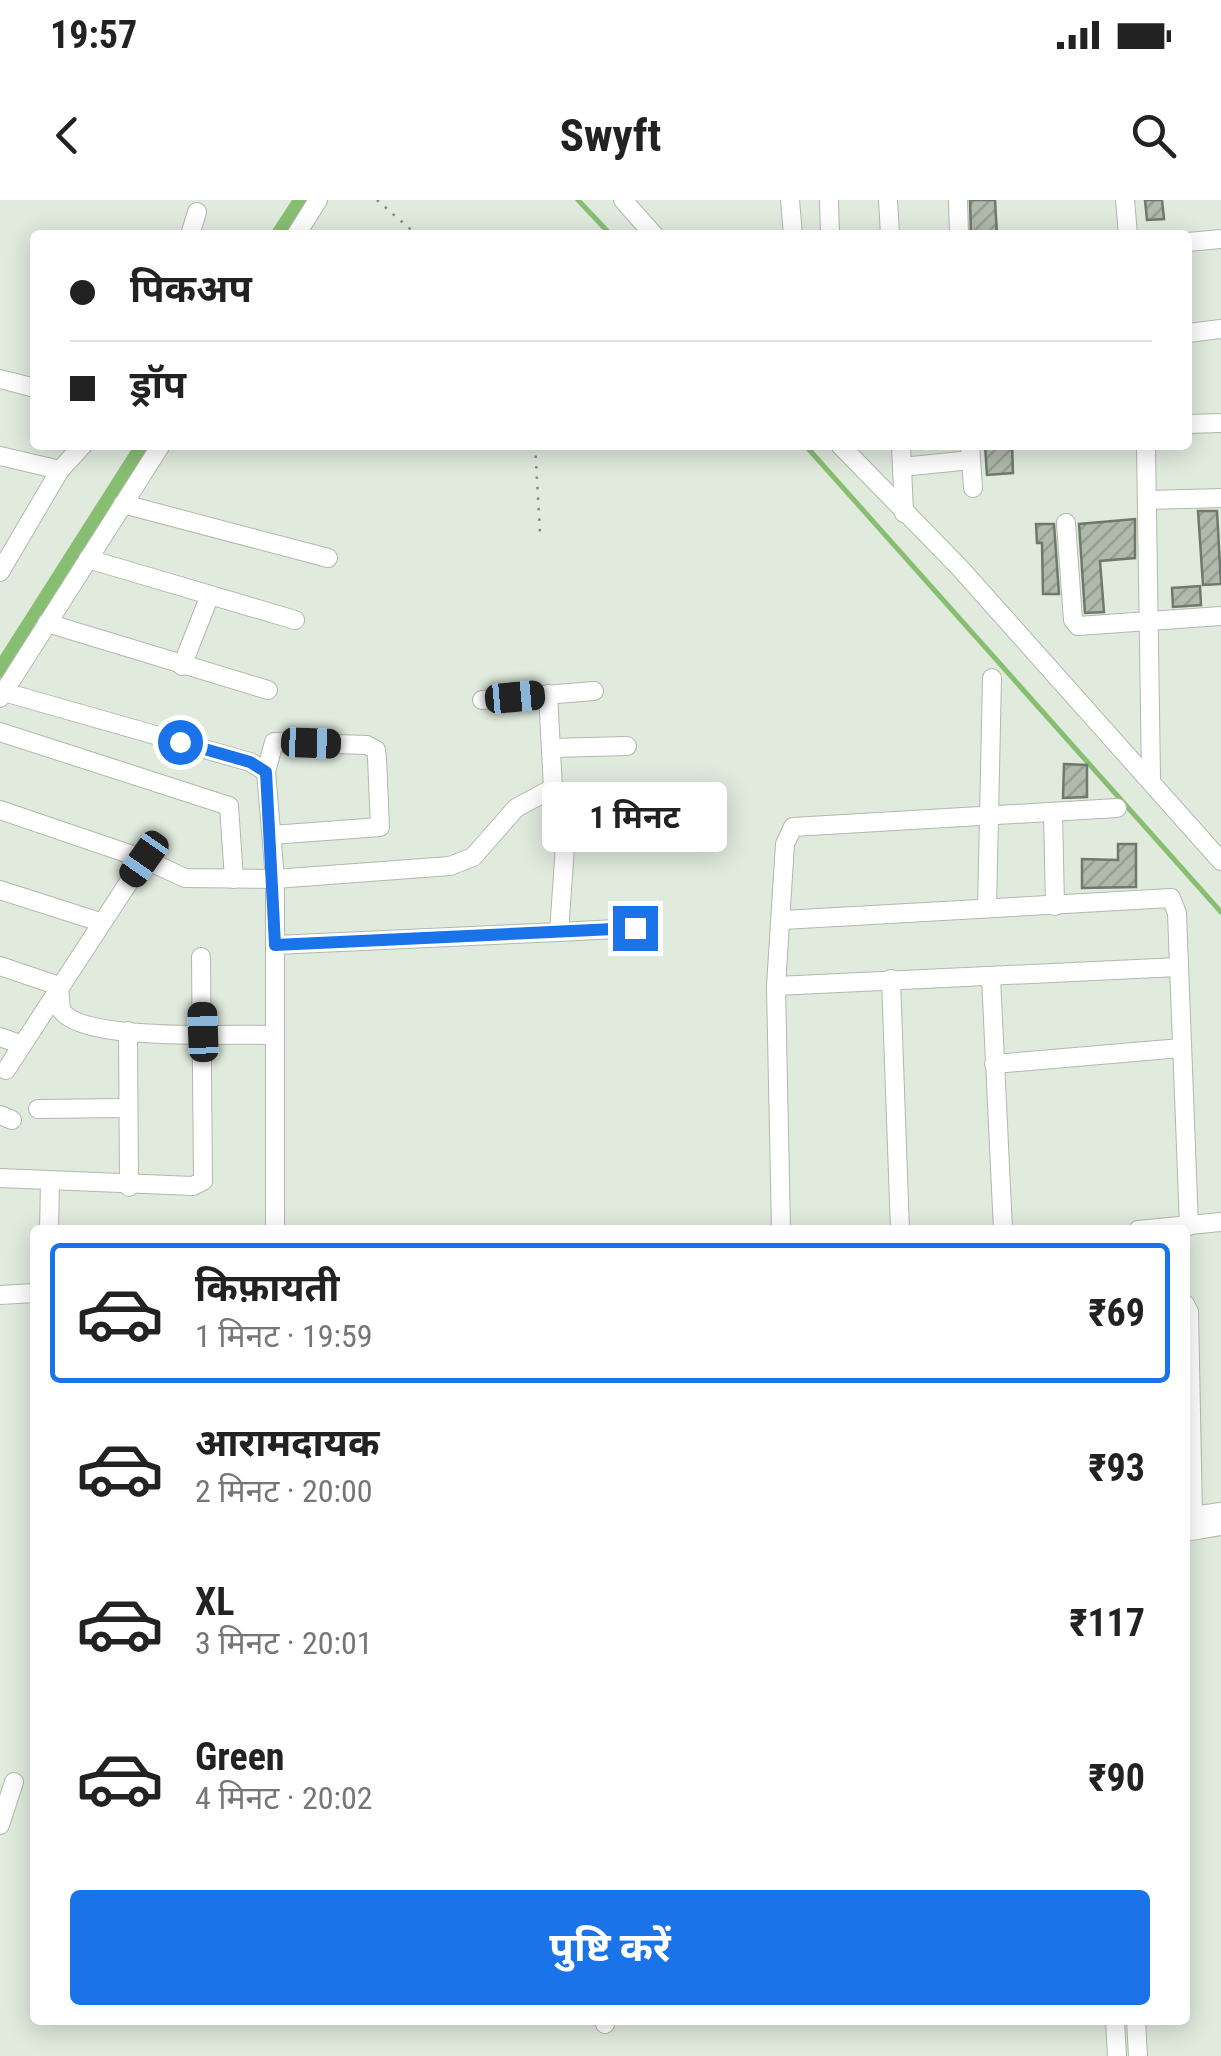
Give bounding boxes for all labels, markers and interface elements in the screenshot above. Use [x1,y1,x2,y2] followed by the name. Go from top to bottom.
[50,13,137,57] text: 19:57
[40,108,95,163] icon: back
[1126,108,1181,163] icon: search
[560,109,661,162] text: Swyft
[130,267,252,311] text: पिकअप
[130,363,186,407] text: ड्रॉप
[484,679,546,715] car
[158,720,203,765] route start
[280,727,342,759] car
[542,783,728,853] callout: 1 मिनट
[589,798,680,836] text: 1 मिनट
[115,826,173,892] car
[613,906,658,951] route end
[187,1001,219,1063] car
[195,1266,339,1310] text: किफ़ायती
[75,1268,165,1358] icon: car
[1089,1291,1145,1335] text: ₹69
[195,1317,373,1355] text: 1 मिनट · 19:59
[195,1421,379,1465] text: आरामदायक
[75,1423,165,1513] icon: car
[1089,1446,1145,1490] text: ₹93
[195,1472,373,1510] text: 2 मिनट · 20:00
[75,1578,165,1668] icon: car
[195,1580,234,1624] text: XL
[1069,1601,1145,1645] text: ₹117
[195,1624,373,1662] text: 3 मिनट · 20:01
[75,1733,165,1823] icon: car
[195,1735,285,1779] text: Green
[1089,1756,1145,1800] text: ₹90
[195,1779,373,1817] text: 4 मिनट · 20:02
[70,1890,1150,2005] button: पुष्टि करें

